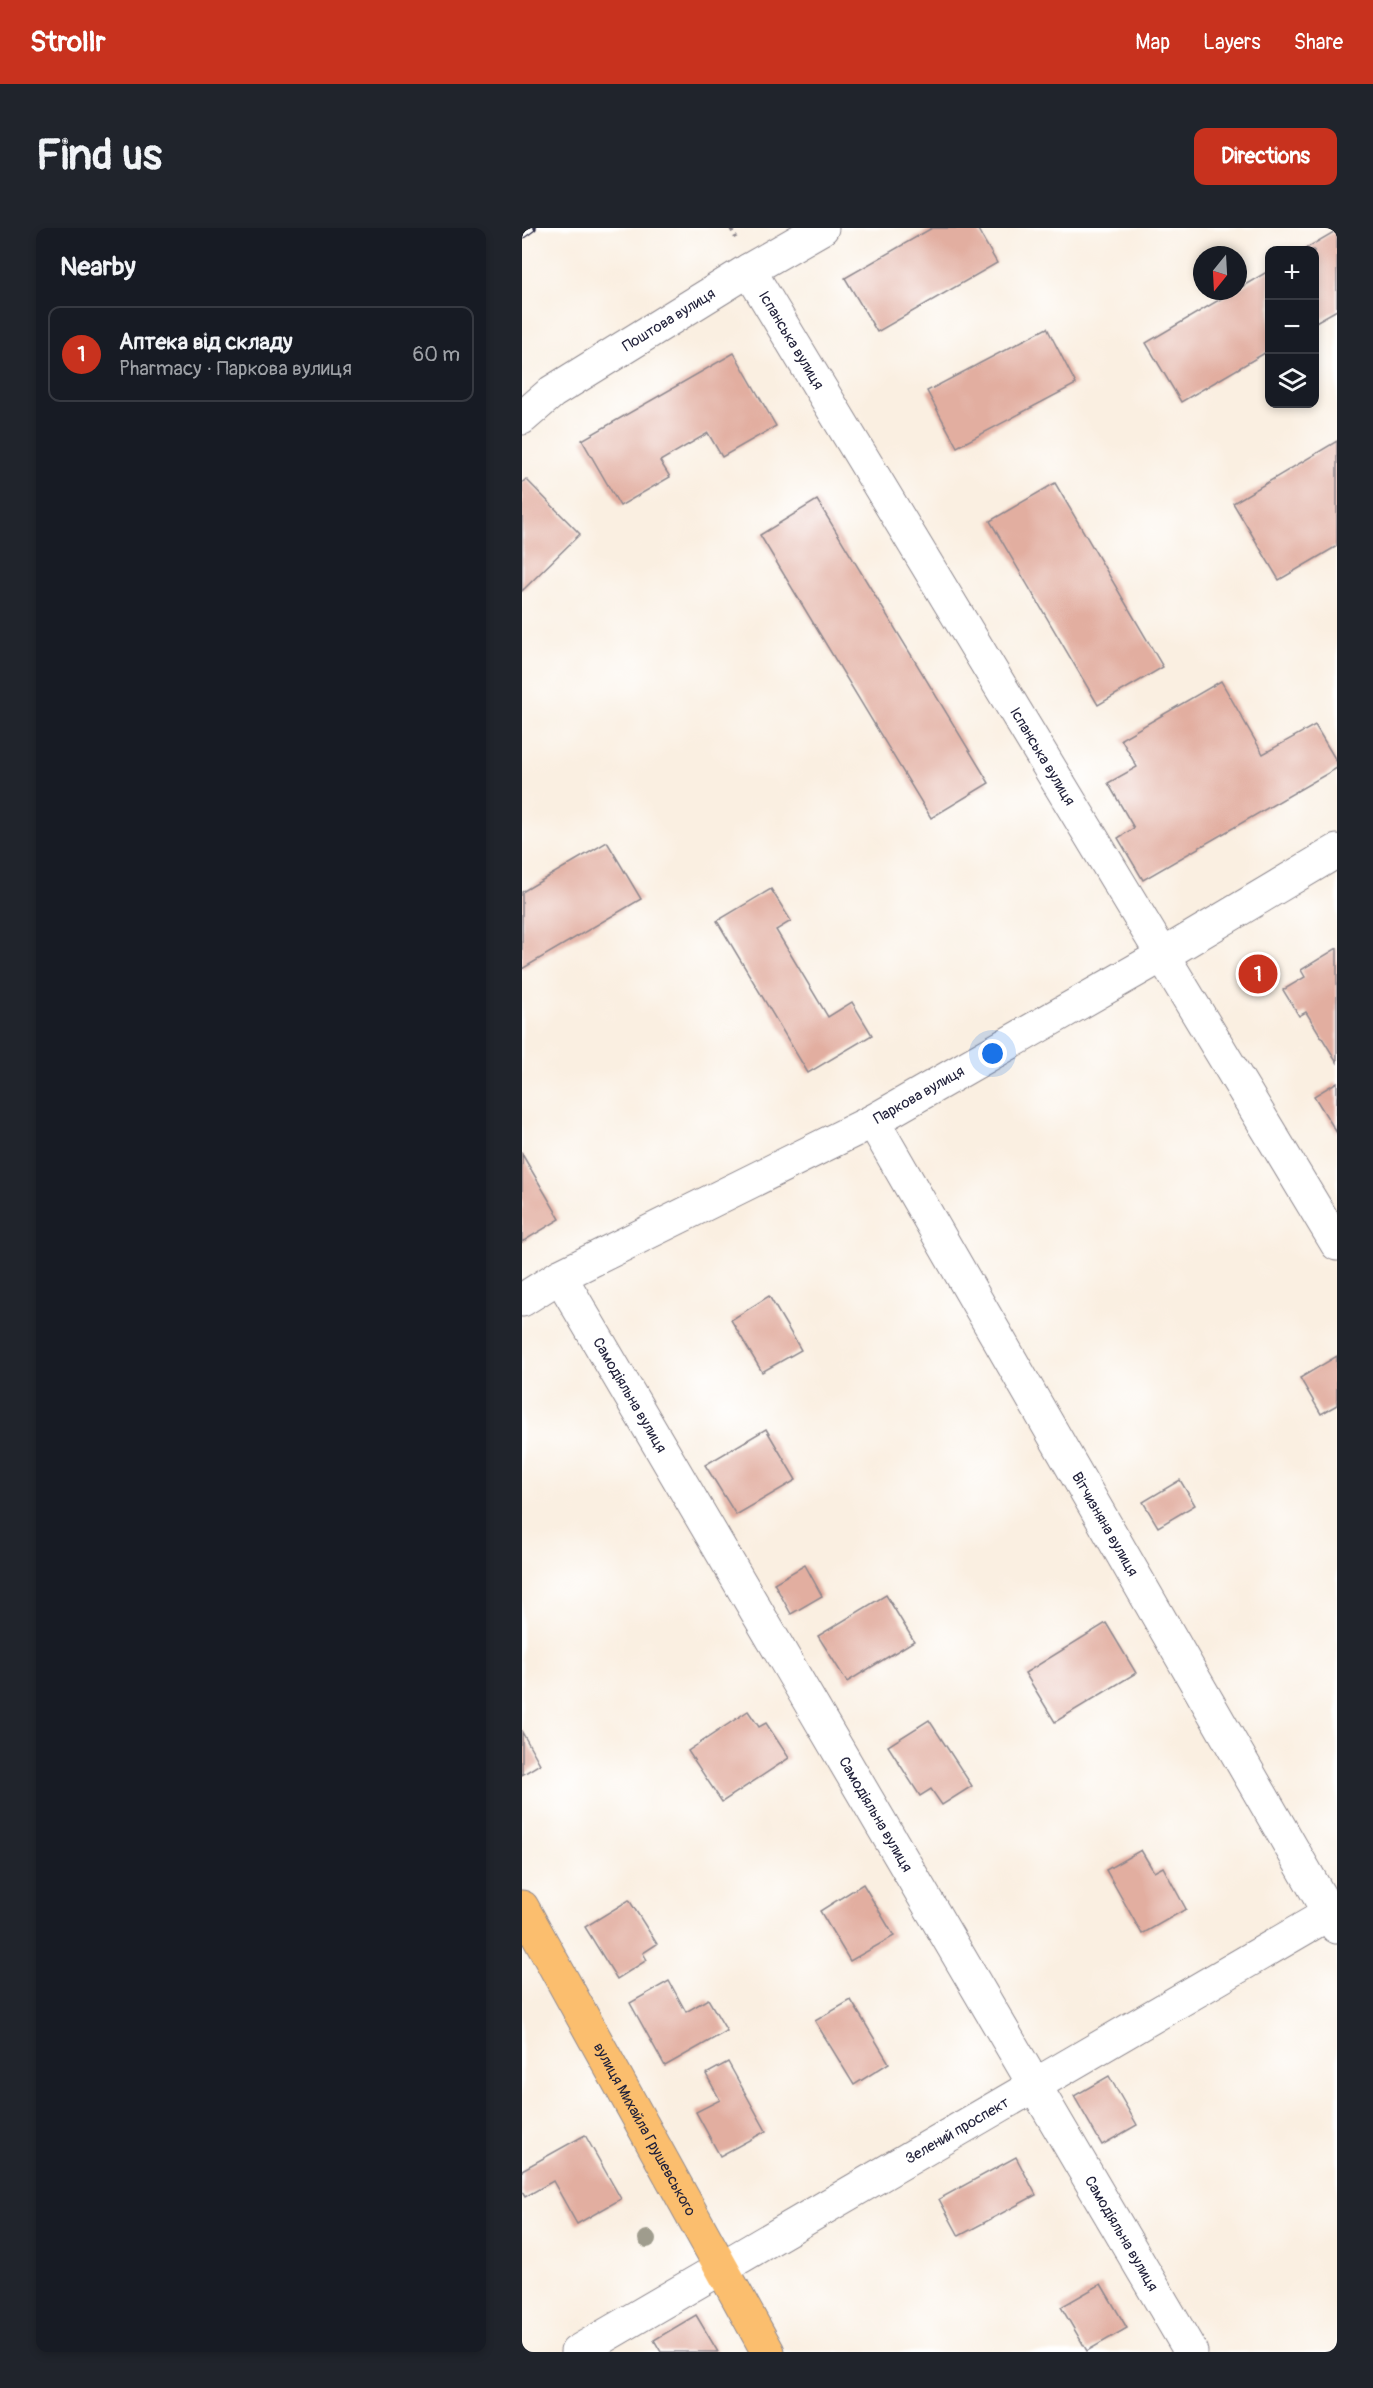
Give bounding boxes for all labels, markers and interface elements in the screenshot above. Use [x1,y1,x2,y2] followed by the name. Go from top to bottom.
[30,25,105,60] text: Strollr
[1135,29,1170,56] text: Map
[1203,29,1261,56] text: Layers
[1294,29,1343,56] text: Share
[1194,128,1337,185] button: Directions
[36,130,162,182] text: Find us
[1193,246,1247,300] north arrow
[1265,246,1319,408] map controls
[1265,246,1319,300] button: +
[60,251,136,283] text: Nearby
[619,284,719,356] street label: Поштова вулиця
[754,288,828,393] street label: Іспанська вулиця
[1265,300,1319,354] button: −
[119,328,292,356] text: Аптека від складу
[78,342,85,367] text: 1
[413,342,460,367] text: 60 m
[1265,354,1319,408] button: layers
[119,356,352,381] text: Pharmacy · Паркова вулиця
[1005,704,1079,809] street label: Іспанська вулиця
[1238,952,1278,996] pin: 1
[978,1039,1007,1068] your location
[870,1062,968,1129] street label: Паркова вулиця
[588,1334,671,1456] street label: Самодіяльна вулиця
[1067,1469,1142,1580] street label: Вітчизняна вулиця
[834,1754,916,1876] street label: Самодіяльна вулиця
[589,2040,700,2220] street label: вулиця Михайла Грушевського
[902,2093,1013,2169] street label: Зелений проспект
[1080,2173,1162,2295] street label: Самодіяльна вулиця

